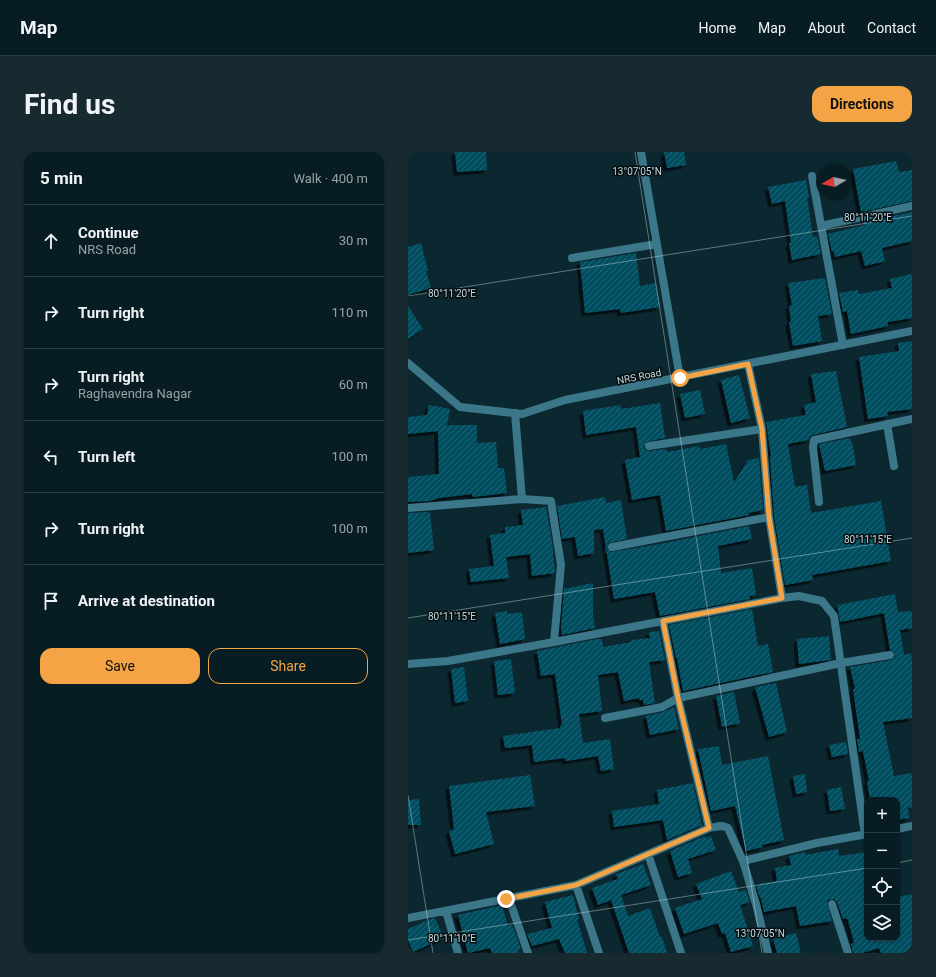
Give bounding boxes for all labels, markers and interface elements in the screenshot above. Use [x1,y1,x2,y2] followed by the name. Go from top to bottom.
[20,16,58,39] text: Map
[698,20,736,36] text: Home
[758,20,786,36] text: Map
[808,20,845,36] text: About
[867,20,916,36] text: Contact
[812,86,912,122] button: Directions
[24,88,115,121] text: Find us
[816,164,852,200] north arrow
[612,166,662,177] text: 13°07'05"N
[40,168,83,188] text: 5 min
[293,171,368,186] text: Walk · 400 m
[844,212,892,223] text: 80°11'20"E
[78,224,139,242] text: Continue
[40,230,62,252] icon: ahead
[339,233,368,248] text: 30 m
[78,242,136,257] text: NRS Road
[428,288,476,299] text: 80°11'20"E
[40,302,62,324] icon: right
[78,304,144,322] text: Turn right
[331,305,368,320] text: 110 m
[616,367,662,386] street label: NRS Road
[78,368,144,386] text: Turn right
[671,369,689,387] route start
[40,374,62,396] icon: right
[339,377,368,392] text: 60 m
[78,386,192,401] text: Raghavendra Nagar
[40,446,62,468] icon: left
[78,448,135,466] text: Turn left
[331,449,368,464] text: 100 m
[40,518,62,540] icon: right
[78,520,144,538] text: Turn right
[331,521,368,536] text: 100 m
[844,534,892,545] text: 80°11'15"E
[40,590,62,612] icon: arrive
[78,592,215,610] text: Arrive at destination
[428,611,476,622] text: 80°11'15"E
[40,648,200,684] button: Save
[208,648,368,684] button: Share
[864,797,900,941] map controls
[864,797,900,833] button: +
[864,833,900,869] button: −
[864,869,900,905] button: locate
[497,890,515,908] route end
[864,905,900,941] button: layers
[735,928,785,939] text: 13°07'05"N
[428,933,476,944] text: 80°11'10"E

